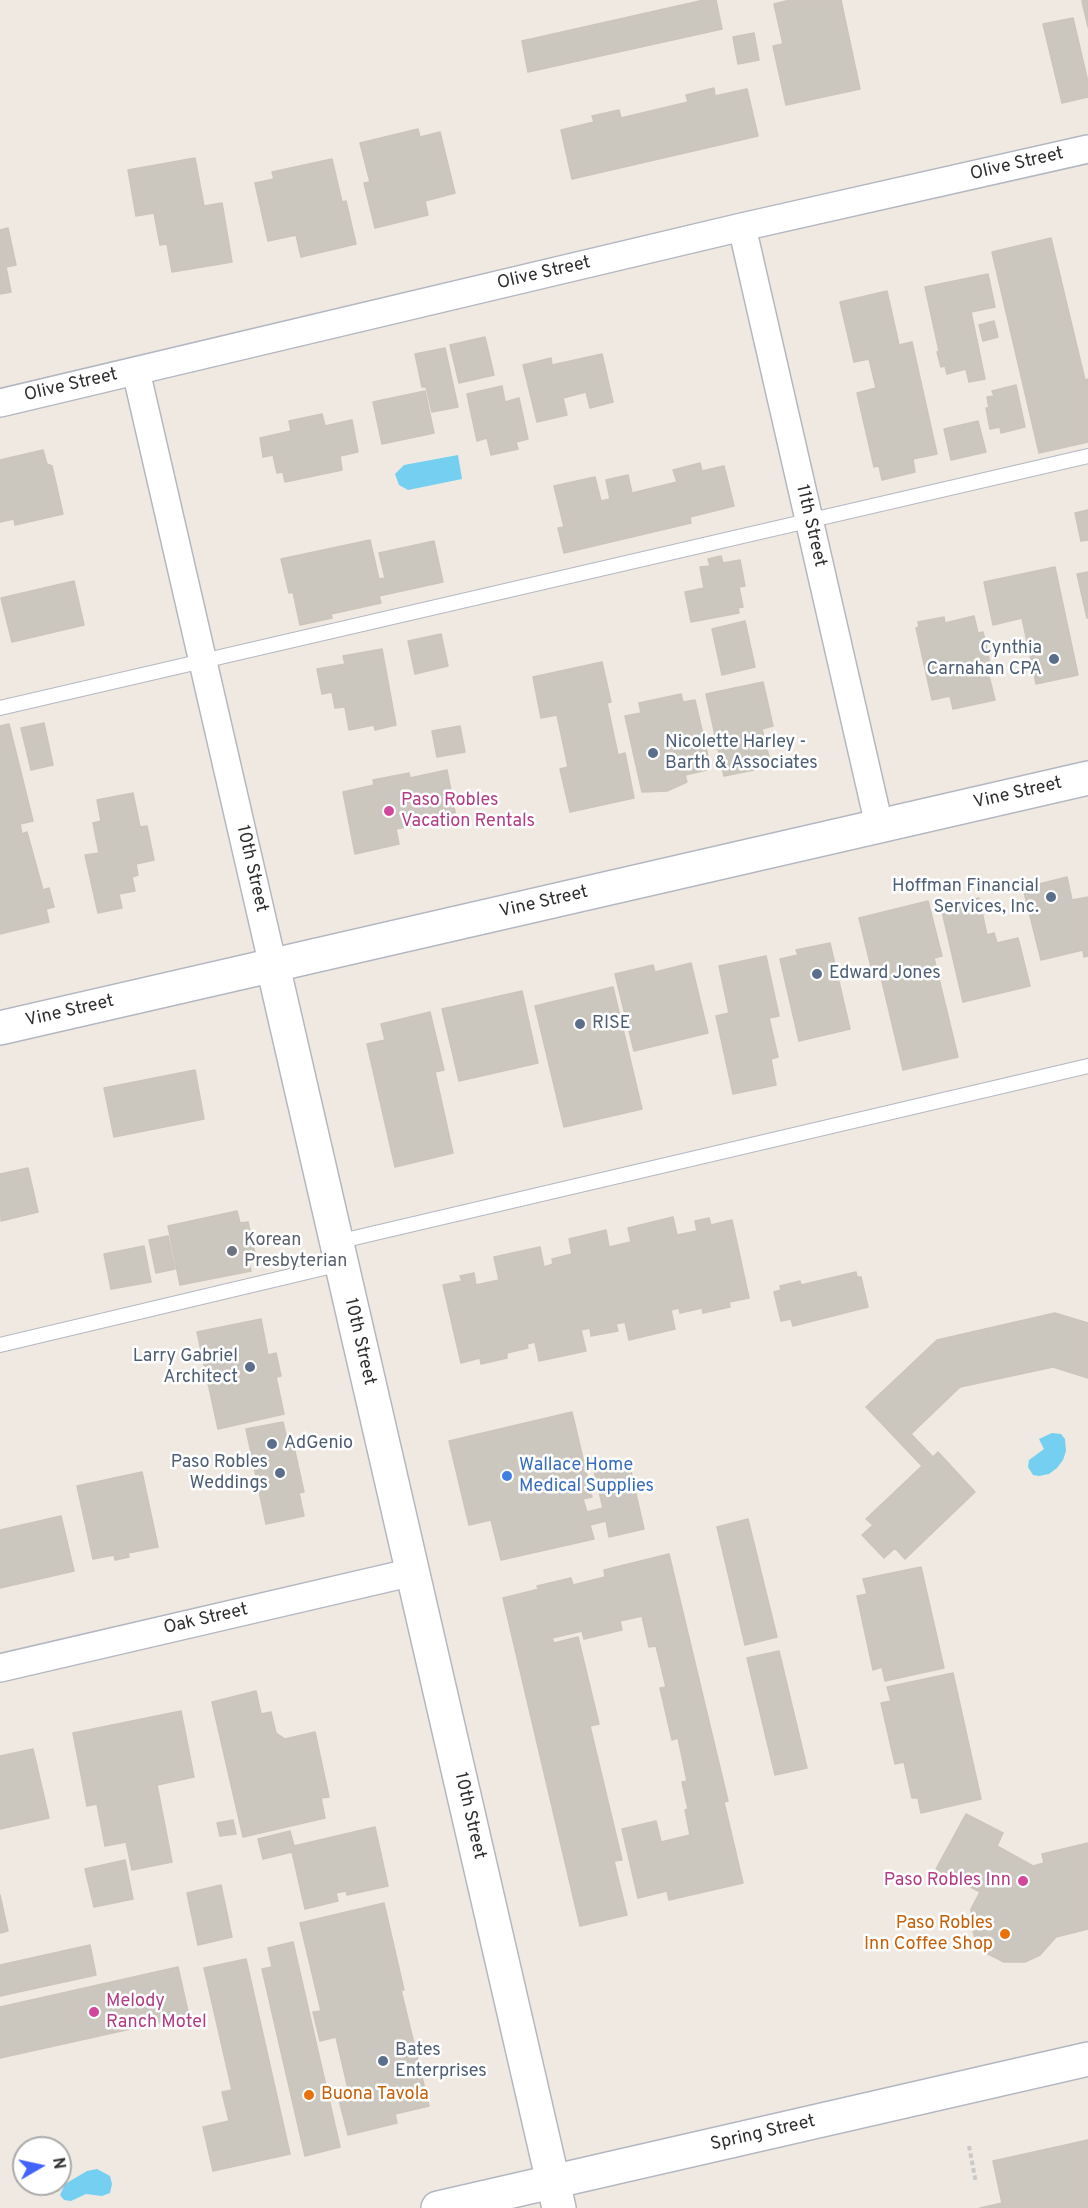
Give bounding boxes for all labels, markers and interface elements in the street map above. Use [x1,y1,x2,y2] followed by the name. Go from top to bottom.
[968,144,1066,186] street label: Olive Street
[495,253,593,295] street label: Olive Street
[22,365,120,407] street label: Olive Street
[790,483,830,569] street label: 11th Street
[927,638,1042,680] place label: Cynthia Carnahan CPA
[1047,652,1061,666] marker: Cynthia Carnahan CPA
[665,732,818,774] place label: Nicolette Harley - Barth & Associates
[646,746,660,760] marker: Nicolette Harley - Barth & Associates
[972,773,1064,815] street label: Vine Street
[401,790,535,832] place label: Paso Robles Vacation Rentals
[382,804,396,818] marker: Paso Robles Vacation Rentals
[231,823,271,915] street label: 10th Street
[892,876,1039,918] place label: Hoffman Financial Services, Inc.
[498,882,590,924] street label: Vine Street
[1044,890,1058,904] marker: Hoffman Financial Services, Inc.
[829,963,941,985] place label: Edward Jones
[810,967,824,981] marker: Edward Jones
[24,991,116,1033] street label: Vine Street
[592,1013,631,1035] place label: RISE
[573,1017,587,1031] marker: RISE
[244,1230,347,1272] place label: Korean Presbyterian
[225,1244,239,1258] marker: Korean Presbyterian
[339,1296,379,1388] street label: 10th Street
[133,1346,238,1388] place label: Larry Gabriel Architect
[243,1360,257,1374] marker: Larry Gabriel Architect
[284,1433,353,1455] place label: AdGenio
[265,1437,279,1451] marker: AdGenio
[171,1452,268,1494] place label: Paso Robles Weddings
[519,1455,654,1498] place label: Wallace Home Medical Supplies
[273,1466,287,1480] marker: Paso Robles Weddings
[500,1469,514,1483] marker: Wallace Home Medical Supplies
[162,1600,250,1640] street label: Oak Street
[449,1770,489,1862] street label: 10th Street
[884,1870,1011,1892] place label: Paso Robles Inn
[1016,1874,1030,1888] marker: Paso Robles Inn
[864,1913,993,1956] place label: Paso Robles Inn Coffee Shop
[998,1927,1012,1941] marker: Paso Robles Inn Coffee Shop
[106,1991,207,2034] place label: Melody Ranch Motel
[87,2005,101,2019] marker: Melody Ranch Motel
[395,2040,487,2082] place label: Bates Enterprises
[376,2054,390,2068] marker: Bates Enterprises
[321,2084,429,2106] place label: Buona Tavola
[302,2088,316,2102] marker: Buona Tavola
[709,2111,817,2157] street label: Spring Street
[12,2136,72,2196] north arrow
[47,2156,69,2171] text: N

